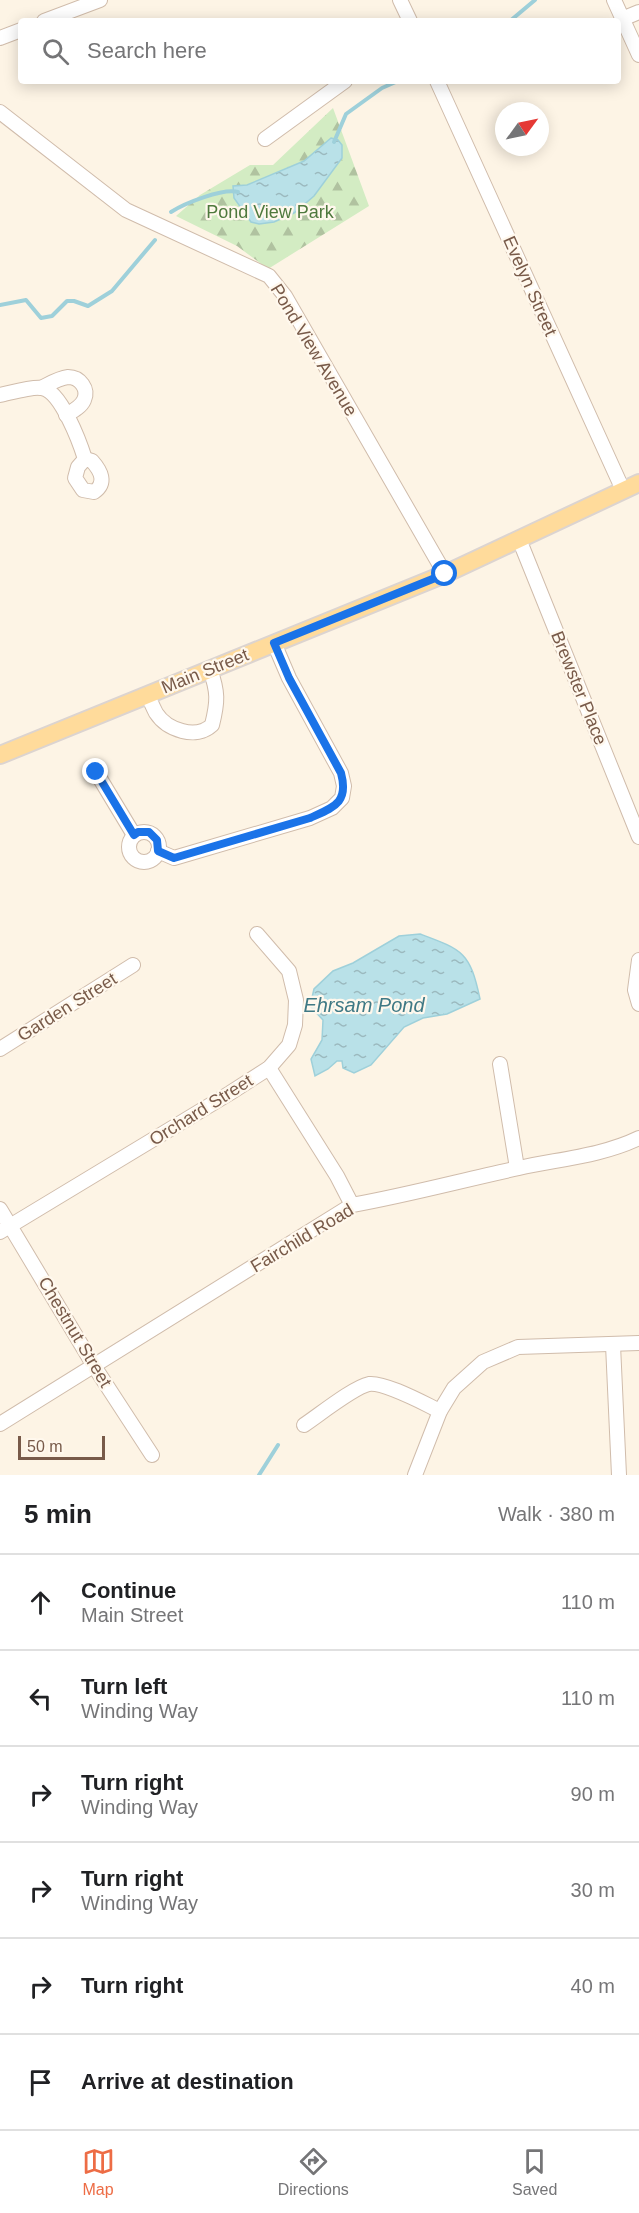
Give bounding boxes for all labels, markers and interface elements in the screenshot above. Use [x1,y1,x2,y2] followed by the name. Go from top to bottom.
[18,18,621,84] search box
[39,35,72,68] icon: search
[87,38,207,63] text: Search here
[495,102,549,156] north arrow
[206,202,335,222] park label: Pond View Park
[499,233,561,339] street label: Evelyn Street
[267,280,361,420] street label: Pond View Avenue
[431,560,457,586] route start
[547,628,611,748] street label: Brewster Place
[159,644,251,698] street label: Main Street
[82,758,108,784] route end
[14,969,120,1045] street label: Garden Street
[303,994,425,1016] water label: Ehrsam Pond
[146,1070,256,1150] street label: Orchard Street
[247,1200,357,1276] street label: Fairchild Road
[34,1273,116,1391] street label: Chestnut Street
[18,1433,105,1460] scale bar
[27,1438,63,1455] text: 50 m
[24,1499,92,1529] text: 5 min
[498,1503,615,1525] text: Walk · 380 m
[81,1578,176,1603] text: Continue
[24,1586,57,1619] icon: ahead
[561,1591,615,1613] text: 110 m
[81,1604,183,1626] text: Main Street
[81,1674,167,1699] text: Turn left
[24,1682,57,1715] icon: left
[561,1687,615,1709] text: 110 m
[81,1700,198,1722] text: Winding Way
[81,1770,183,1795] text: Turn right
[24,1778,57,1811] icon: right
[571,1783,615,1805] text: 90 m
[81,1796,198,1818] text: Winding Way
[81,1866,183,1891] text: Turn right
[24,1874,57,1907] icon: right
[571,1879,615,1901] text: 30 m
[81,1892,198,1914] text: Winding Way
[24,1970,57,2003] icon: right
[81,1973,183,1998] text: Turn right
[571,1975,615,1997] text: 40 m
[24,2066,57,2099] icon: arrive
[81,2069,294,2094] text: Arrive at destination
[82,2145,115,2199] tab: Map
[278,2145,349,2199] tab: Directions
[512,2145,557,2199] tab: Saved

